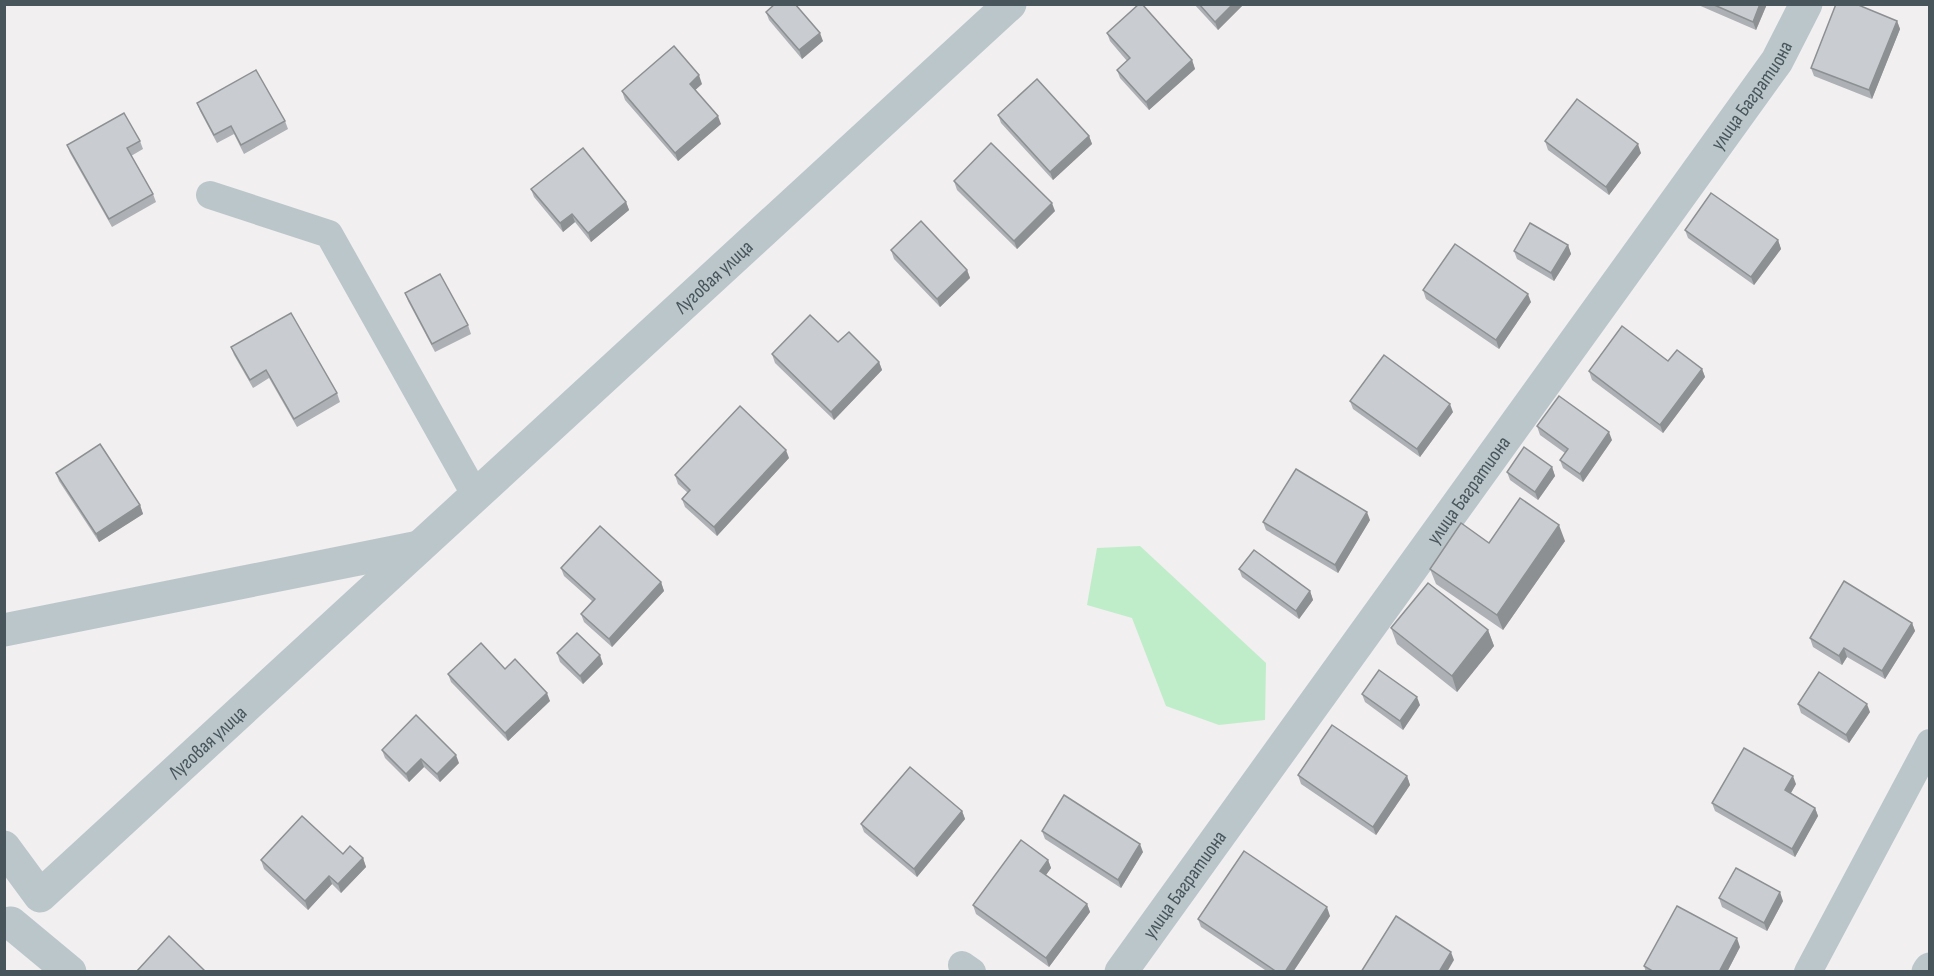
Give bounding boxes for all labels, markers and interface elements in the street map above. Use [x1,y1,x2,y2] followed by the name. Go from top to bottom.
[1706,37,1798,155] street label: улица Багратиона
[670,235,758,320] street label: Луговая улица
[1422,432,1516,549] street label: улица Багратиона
[163,701,252,785] street label: Луговая улица
[1138,826,1232,944] street label: улица Багратиона

